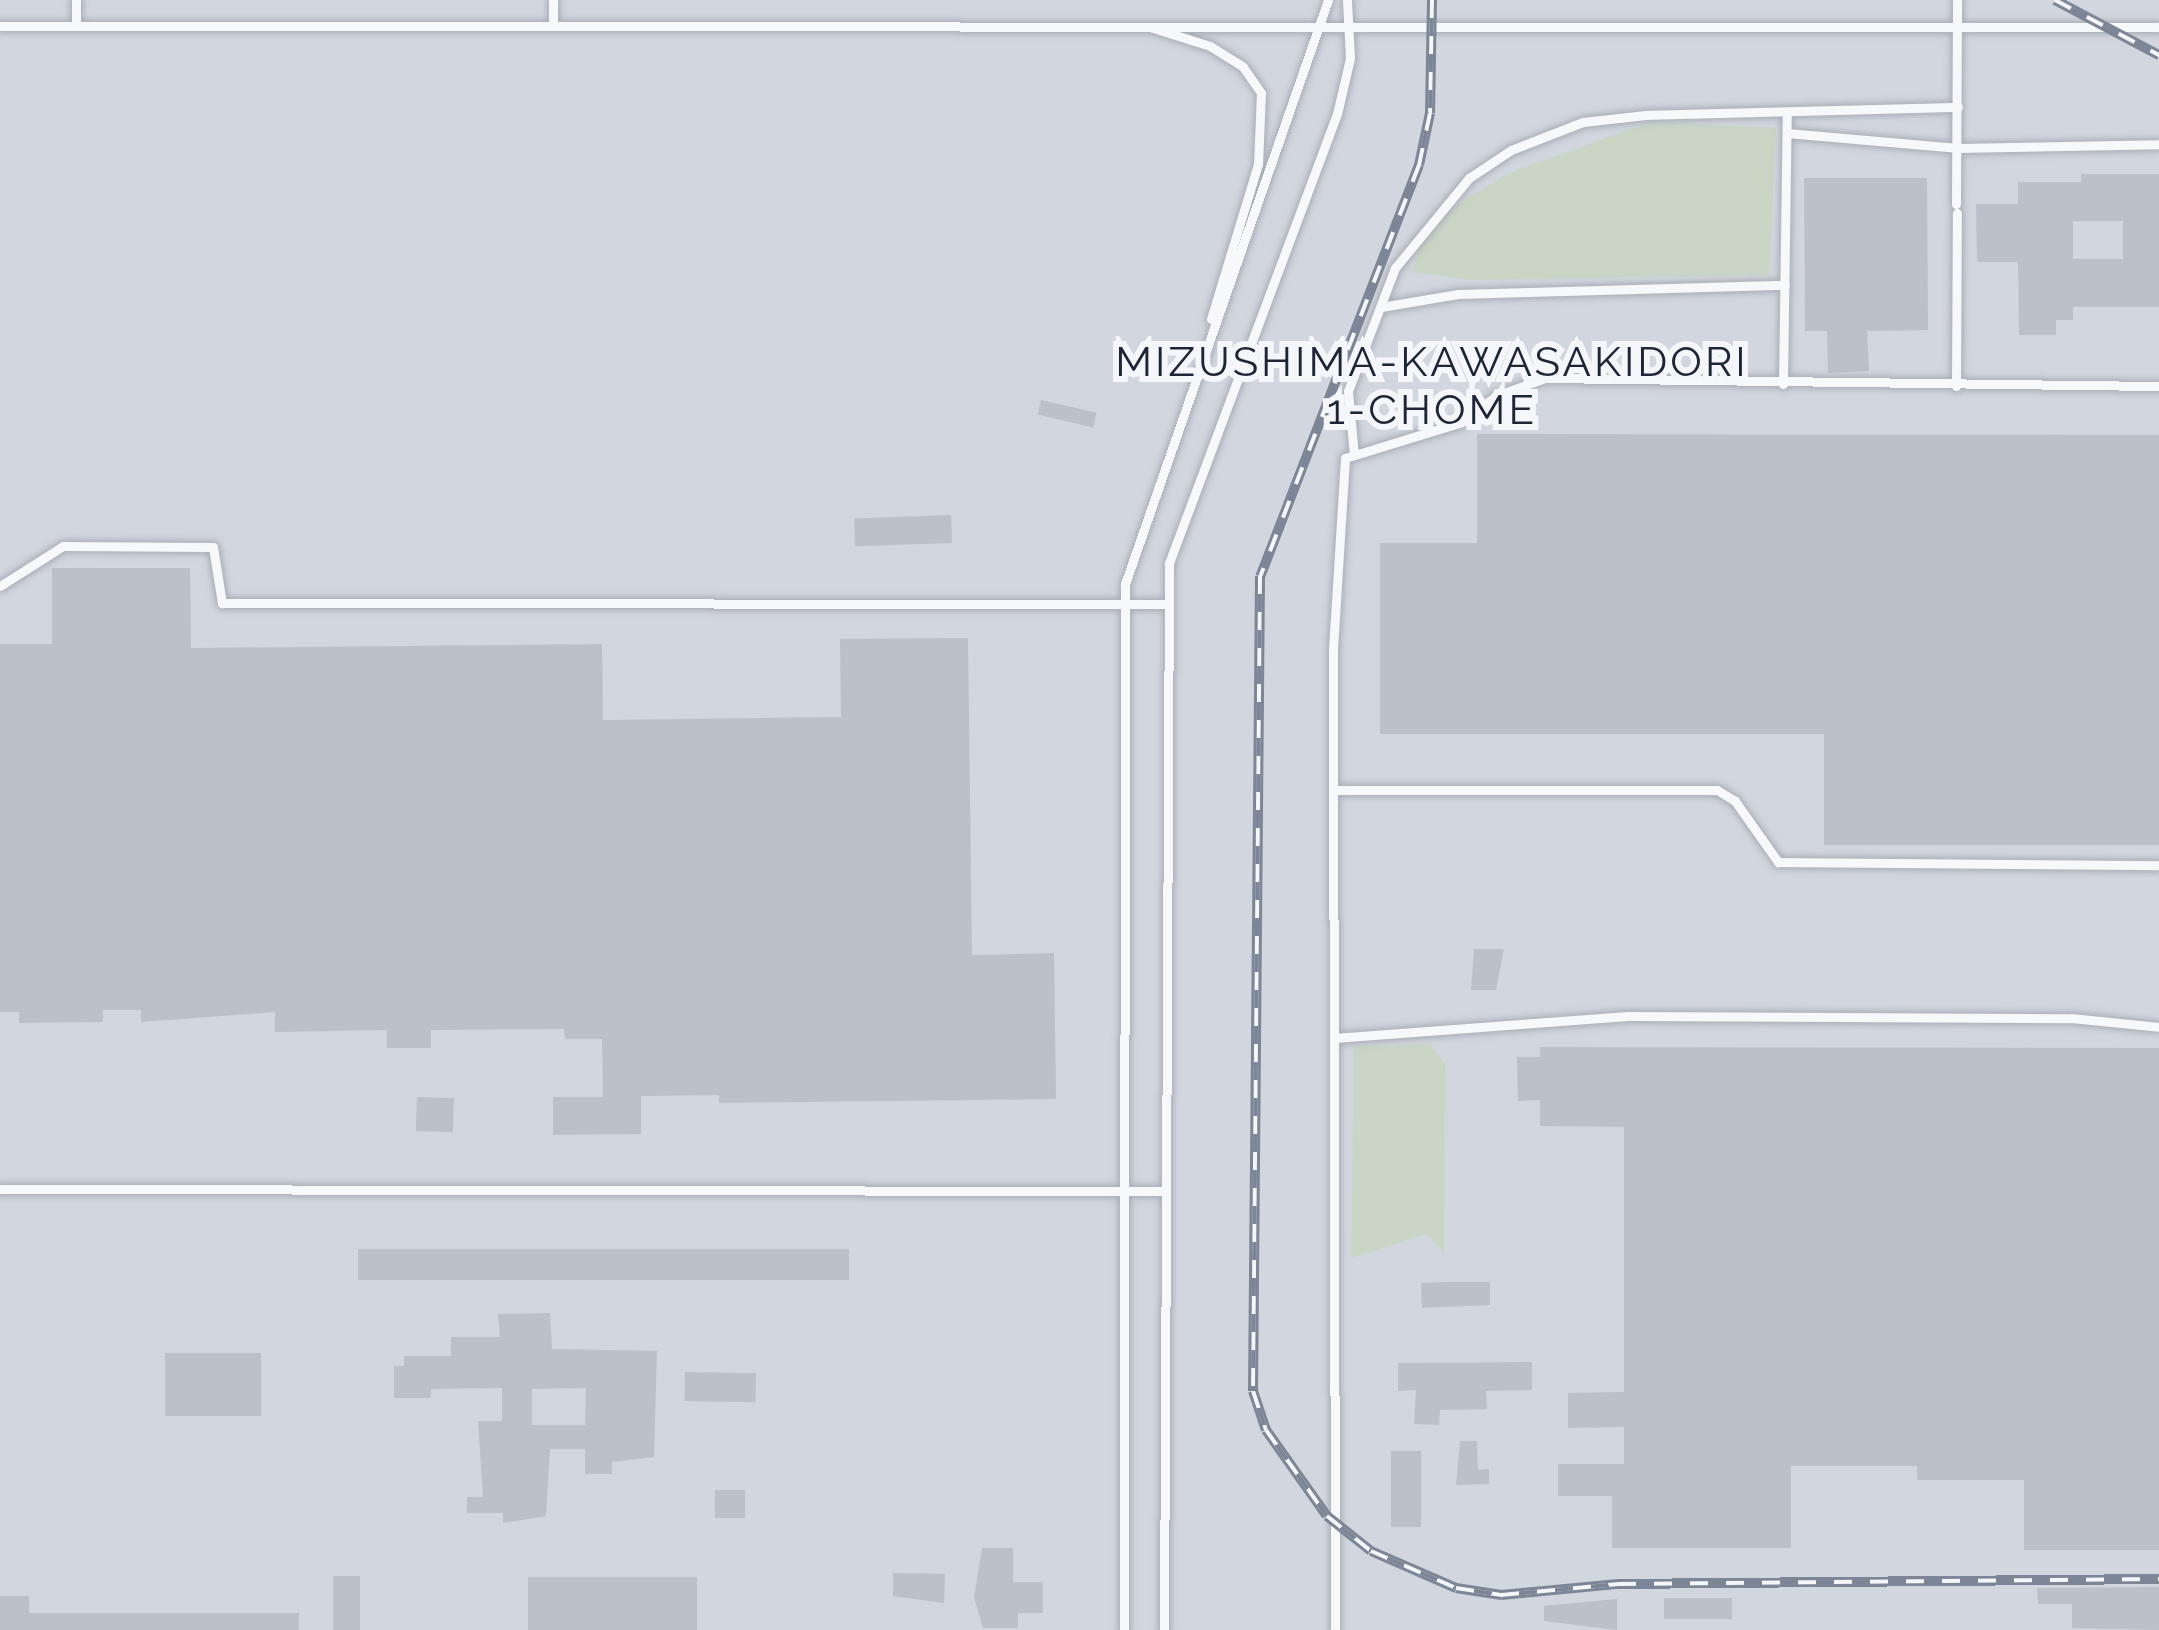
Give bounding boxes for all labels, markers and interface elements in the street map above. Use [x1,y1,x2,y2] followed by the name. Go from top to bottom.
[1115,337,1749,436] district label: MIZUSHIMA-KAWASAKIDORI 1-CHOME

